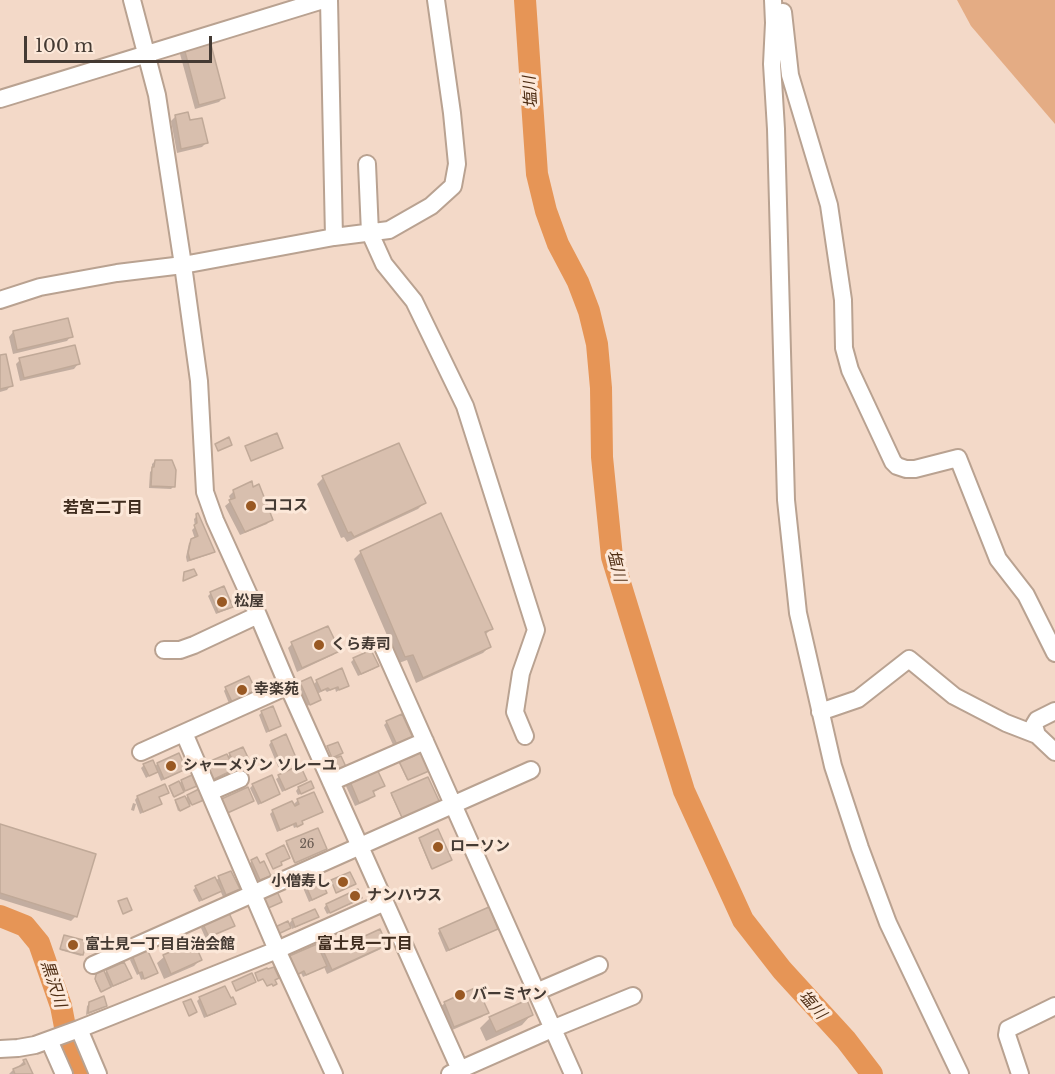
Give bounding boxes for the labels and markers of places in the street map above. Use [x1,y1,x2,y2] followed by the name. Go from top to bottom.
[263,497,308,515] place label: ココス
[244,499,258,513] marker: ココス
[234,593,264,611] place label: 松屋
[215,595,229,609] marker: 松屋
[331,636,391,654] place label: くら寿司
[312,638,326,652] marker: くら寿司
[254,681,299,699] place label: 幸楽苑
[235,683,249,697] marker: 幸楽苑
[183,757,337,775] place label: シャーメゾン ソレーユ
[164,759,178,773] marker: シャーメゾン ソレーユ
[450,838,510,856] place label: ローソン
[431,840,445,854] marker: ローソン
[271,873,331,891] place label: 小僧寿し
[336,875,350,889] marker: 小僧寿し
[367,887,442,905] place label: ナンハウス
[348,889,362,903] marker: ナンハウス
[85,936,235,954] place label: 富士見一丁目自治会館
[66,938,80,952] marker: 富士見一丁目自治会館
[472,986,547,1004] place label: バーミヤン
[453,988,467,1002] marker: バーミヤン

